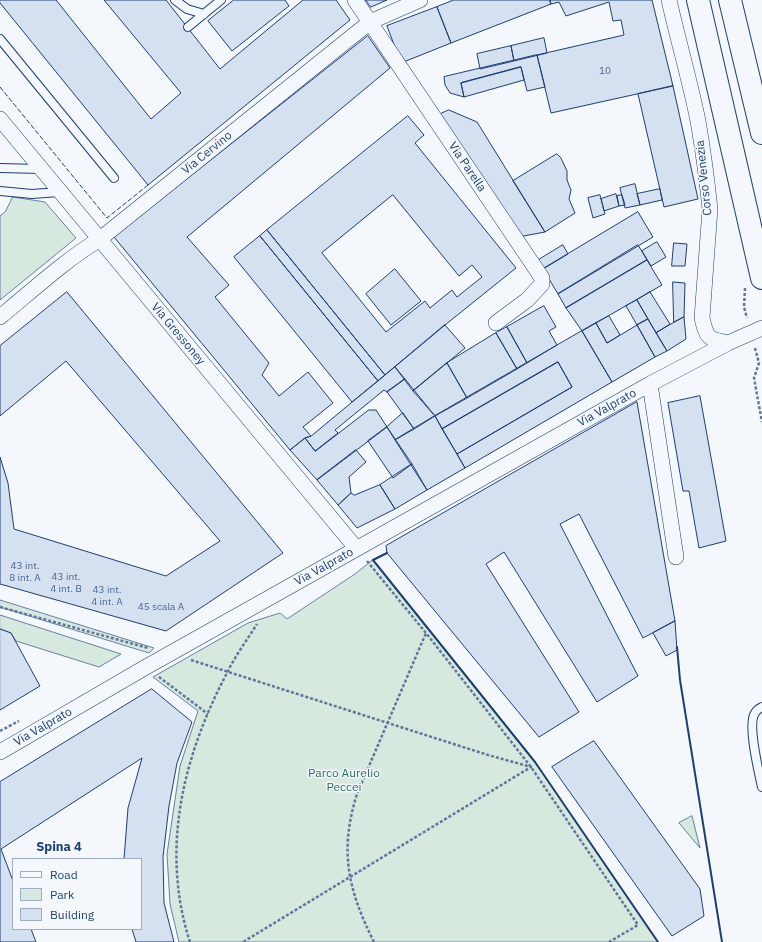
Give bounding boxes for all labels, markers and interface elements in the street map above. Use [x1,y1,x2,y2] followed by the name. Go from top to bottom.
[599,65,611,77] house number: 10
[179,128,235,178] street label: Via Cervino
[445,139,489,195] street label: Via Parella
[693,140,715,216] street label: Corso Venezia
[148,300,208,368] street label: Via Gressoney
[575,386,639,430] street label: Via Valprato
[292,545,356,589] street label: Via Valprato
[9,560,41,584] house number: 43 int. 8 int. A
[50,571,82,594] house number: 43 int. 4 int. B
[91,584,123,608] house number: 43 int. 4 int. A
[138,601,184,613] house number: 45 scala A
[11,705,75,749] street label: Via Valprato
[308,767,380,795] park label: Parco Aurelio Peccei
[36,839,82,855] district label: Spina 4
[12,858,142,930] legend
[50,867,78,882] text: Road
[50,887,74,902] text: Park
[50,907,94,922] text: Building

